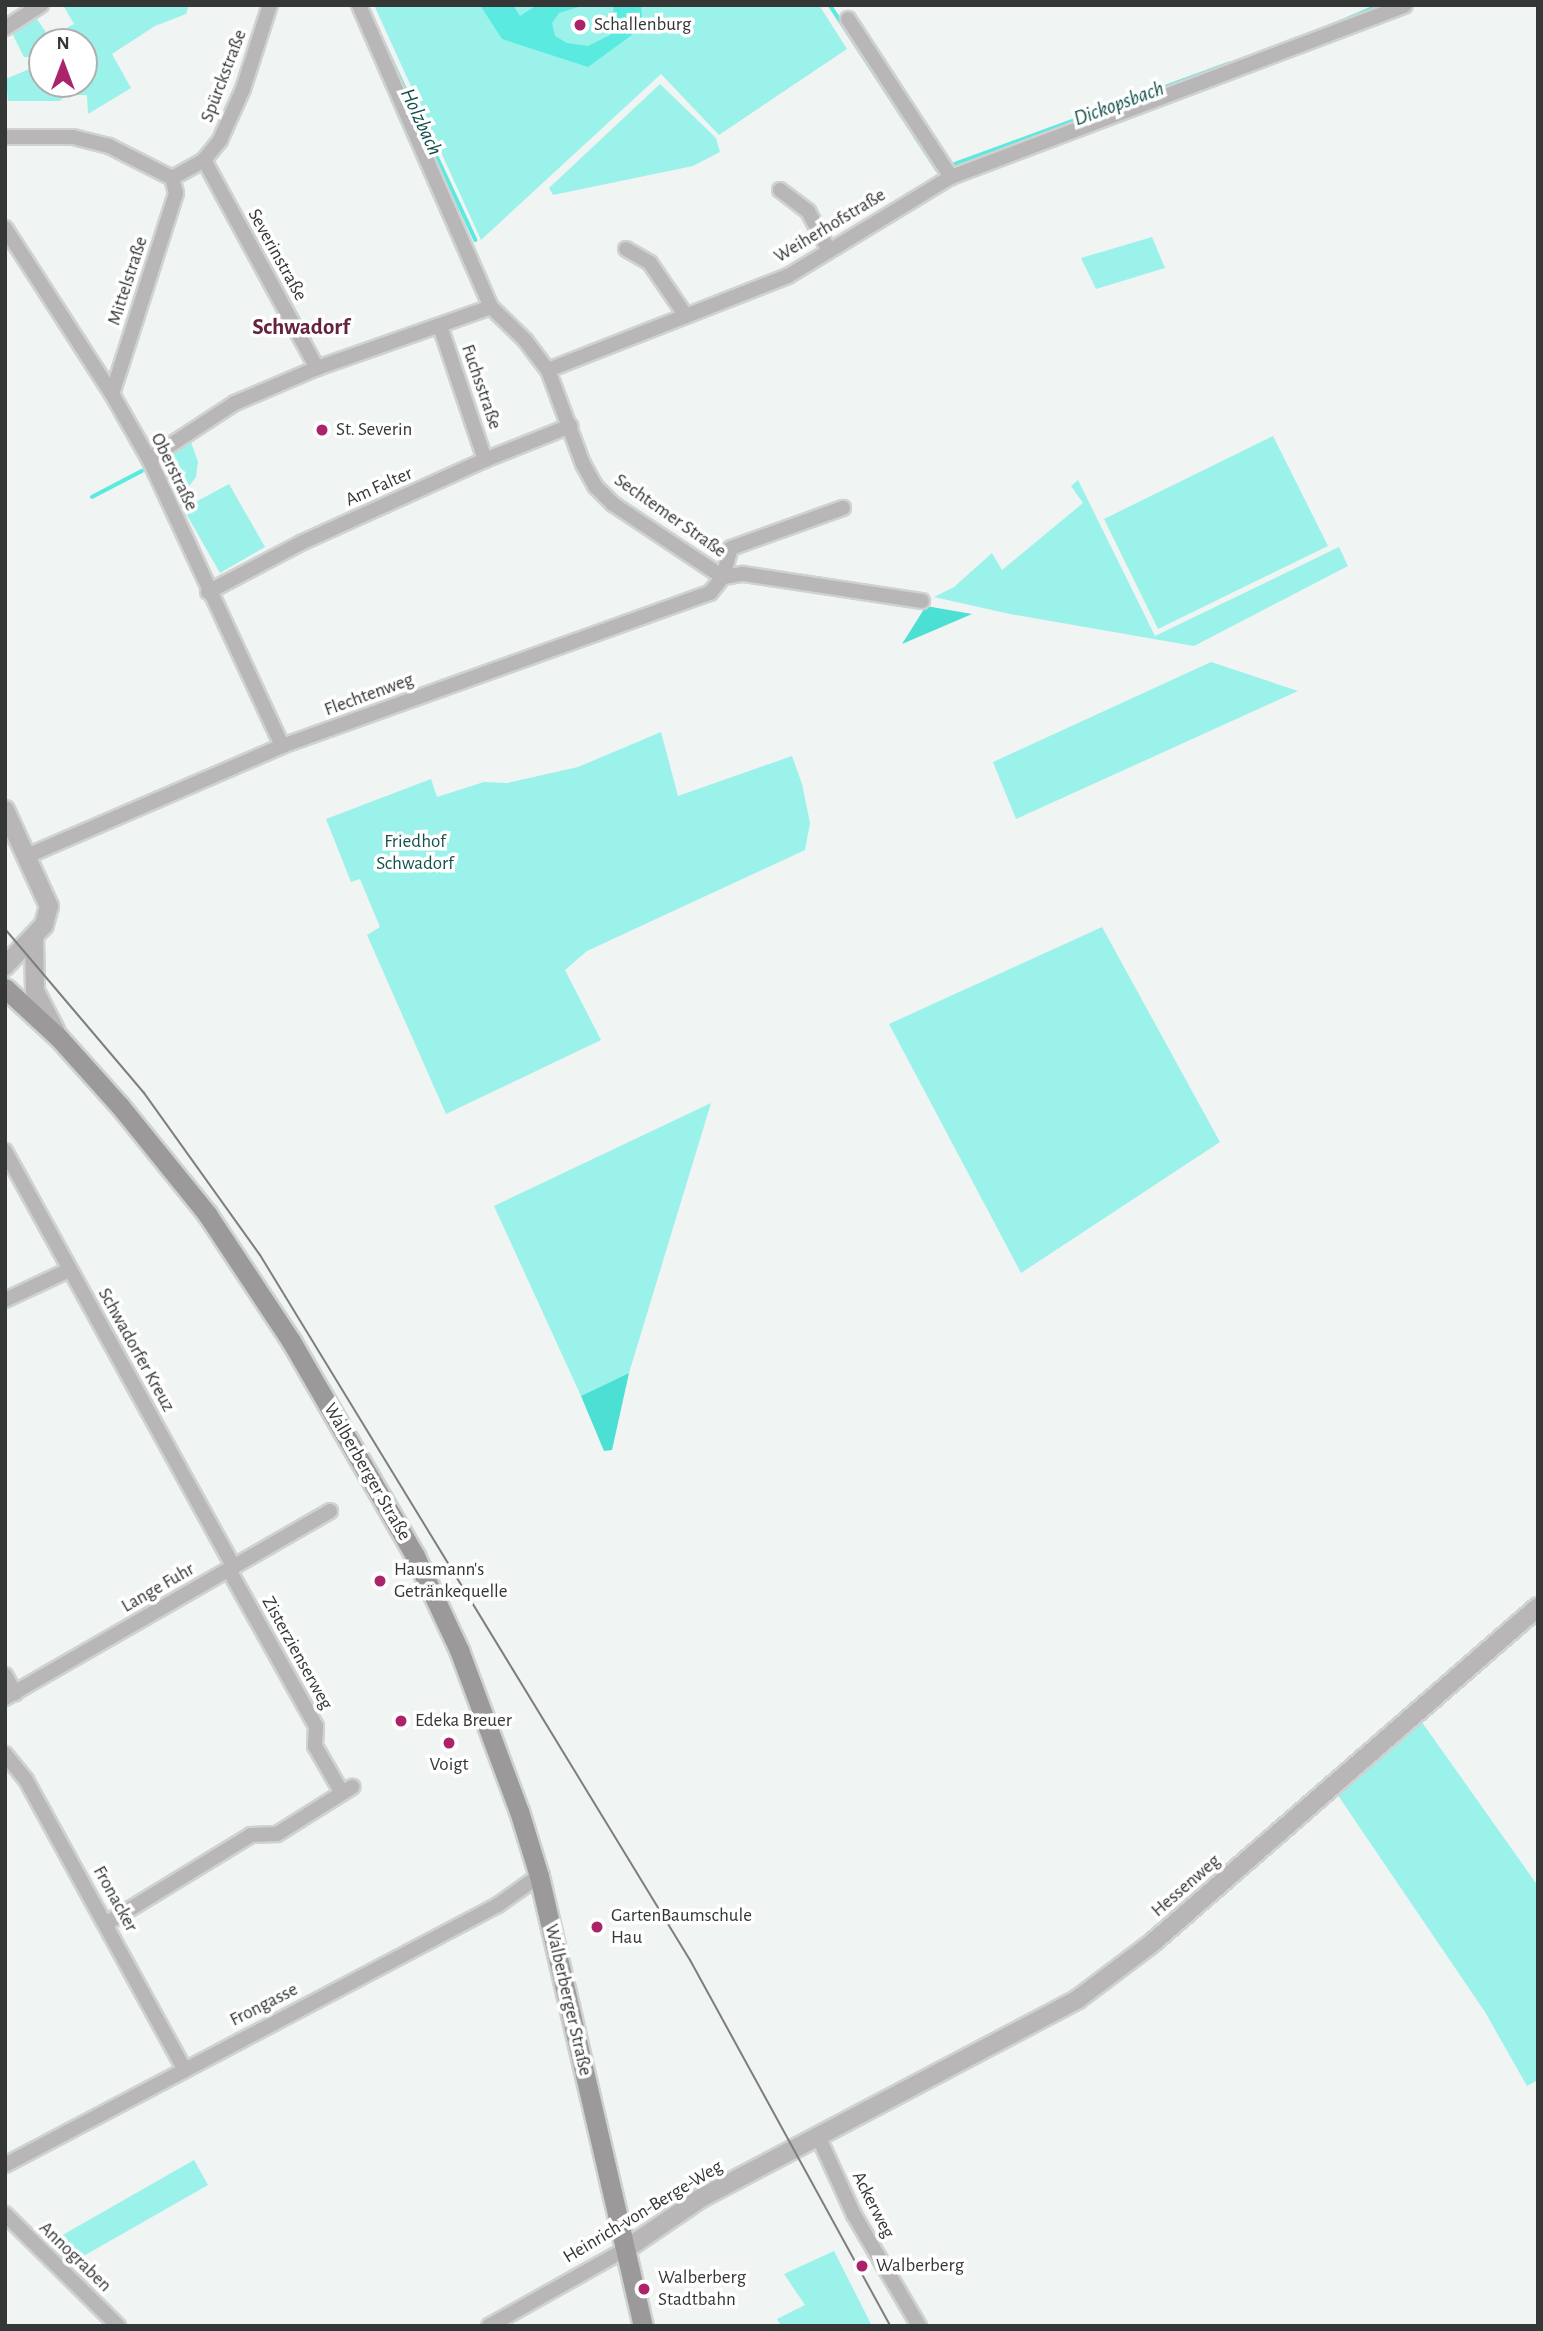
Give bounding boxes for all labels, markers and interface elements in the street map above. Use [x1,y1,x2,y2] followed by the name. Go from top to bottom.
[594,14,691,36] place label: Schallenburg
[572,17,588,33] marker: Schallenburg
[196,26,252,126] street label: Spürckstraße
[28,28,98,98] north arrow
[56,34,70,53] text: N
[1071,76,1167,132] water label: Dickopsbach
[395,84,447,160] water label: Holzbach
[770,184,890,268] street label: Weiherhofstraße
[242,205,312,305] street label: Severinstraße
[103,234,153,328] street label: Mittelstraße
[252,314,350,342] district label: Schwadorf
[456,342,506,432] street label: Fuchsstraße
[336,419,412,441] place label: St. Severin
[314,422,330,438] marker: St. Severin
[145,429,203,515] street label: Oberstraße
[342,462,416,512] street label: Am Falter
[610,469,730,563] street label: Sechtemer Straße
[321,668,417,722] street label: Flechtenweg
[376,831,454,875] park label: Friedhof Schwadorf
[93,1284,179,1416] street label: Schwadorfer Kreuz
[318,1399,416,1545] street label: Walberberger Straße
[118,1558,198,1618] street label: Lange Fuhr
[394,1559,508,1603] place label: Hausmann's Getränkequelle
[372,1573,388,1589] marker: Hausmann's Getränkequelle
[257,1592,337,1714] street label: Zisterzienserweg
[415,1710,512,1732] place label: Edeka Breuer
[393,1713,409,1729] marker: Edeka Breuer
[441,1735,457,1751] marker: Voigt
[429,1754,469,1776] place label: Voigt
[1147,1850,1225,1922] street label: Hessenweg
[88,1862,142,1936] street label: Fronacker
[611,1905,752,1949] place label: GartenBaumschule Hau
[589,1919,605,1935] marker: GartenBaumschule Hau
[539,1922,597,2078] street label: Walberberger Straße
[226,1978,302,2032] street label: Frongasse
[559,2155,727,2269] street label: Heinrich-von-Berge-Weg
[847,2168,899,2242] street label: Ackerweg
[34,2217,116,2297] street label: Annograben
[876,2255,964,2277] place label: Walberberg
[854,2258,870,2274] marker: Walberberg
[658,2267,746,2311] place label: Walberberg Stadtbahn
[636,2281,652,2297] marker: Walberberg Stadtbahn

